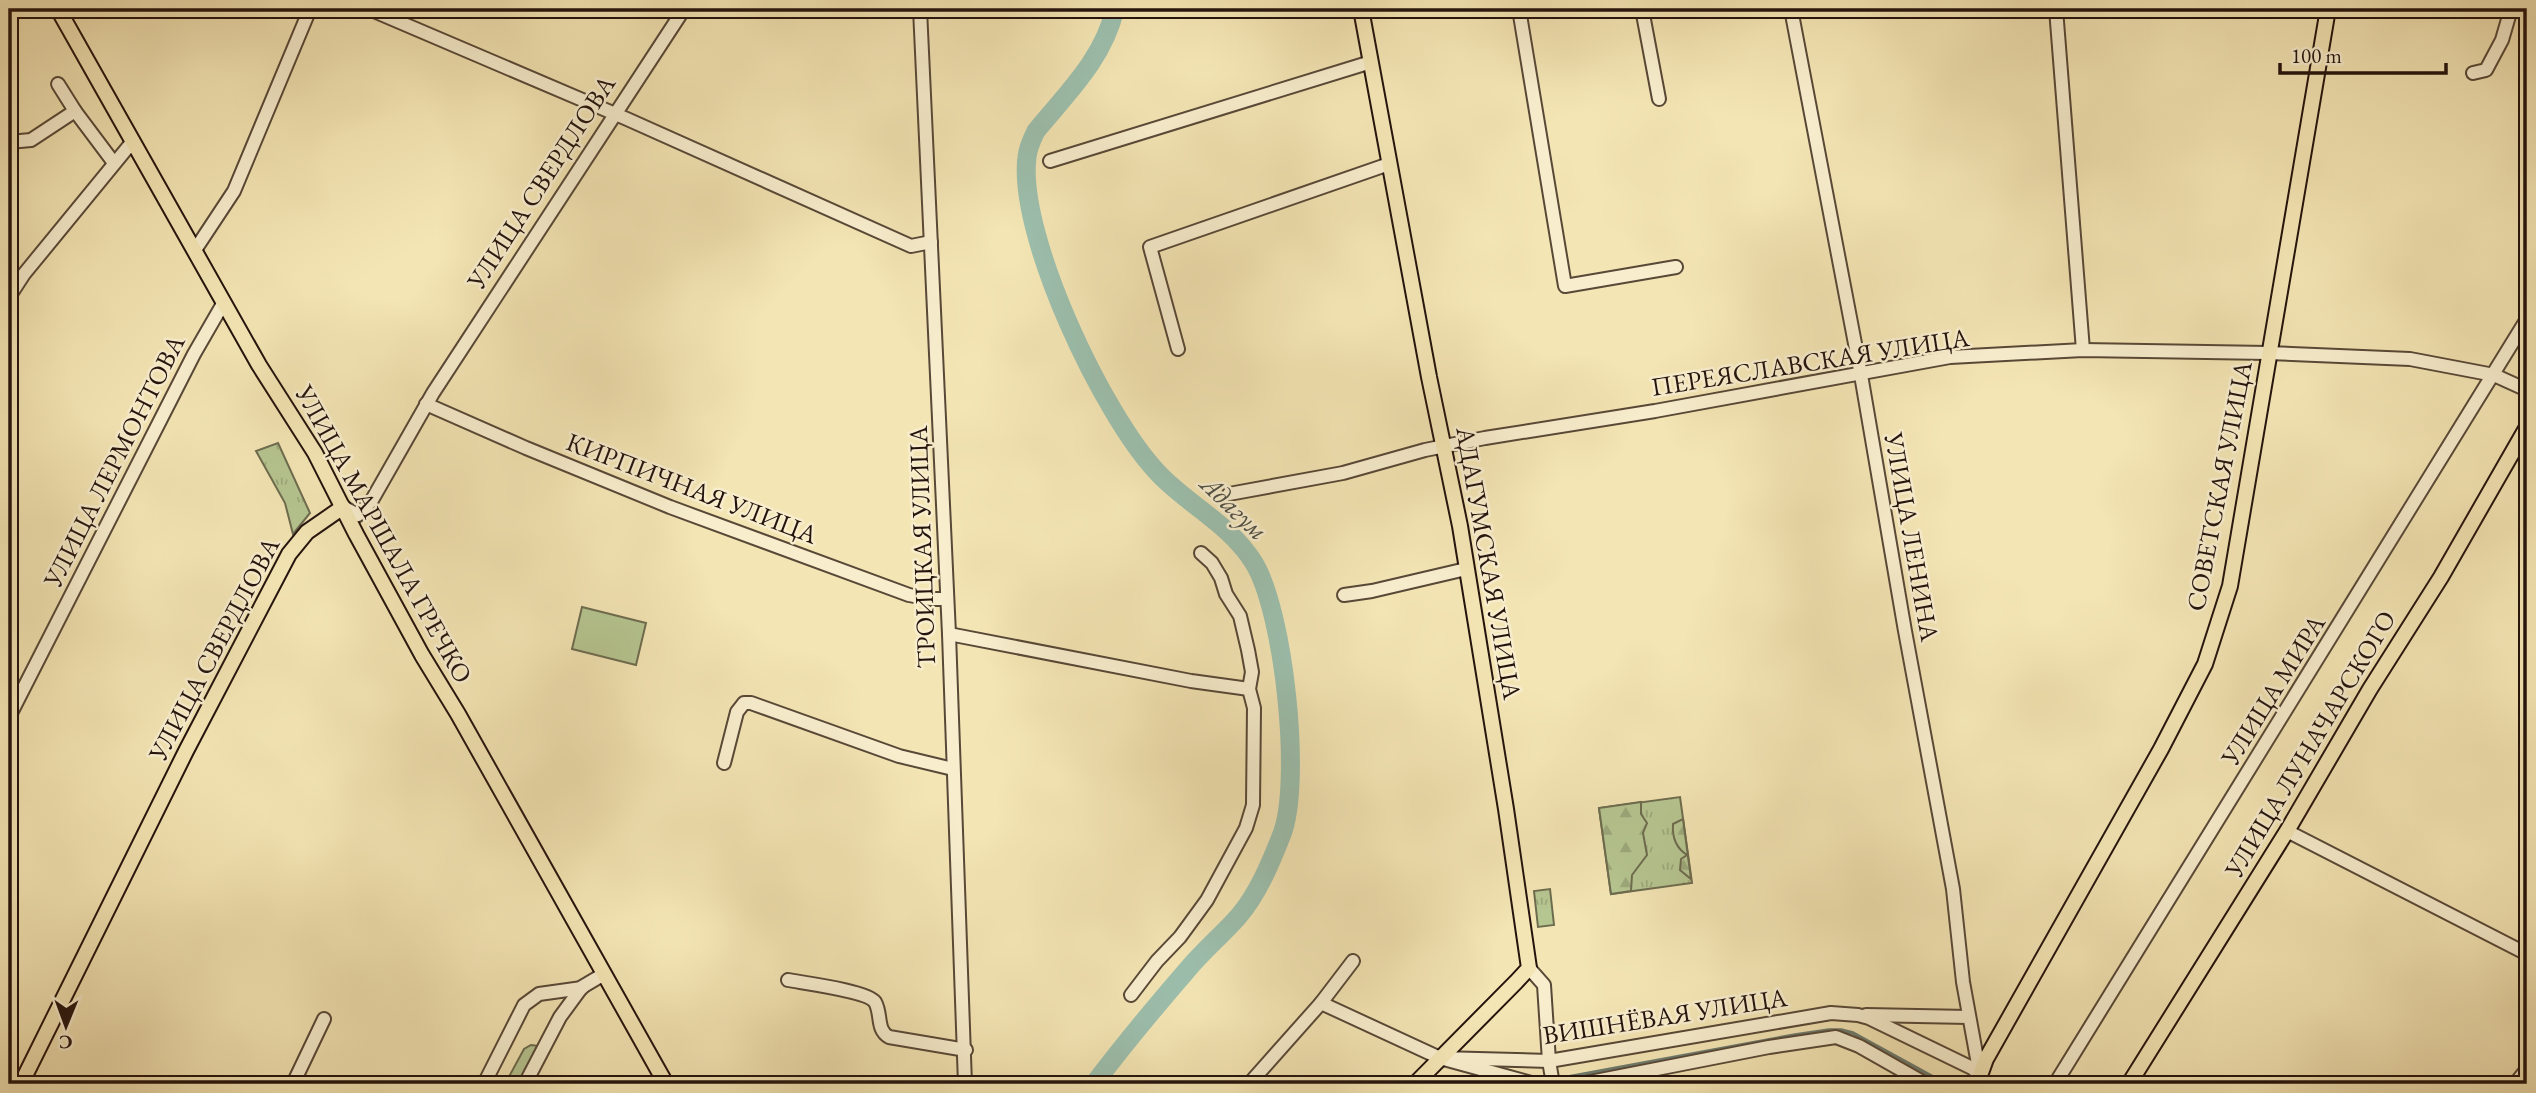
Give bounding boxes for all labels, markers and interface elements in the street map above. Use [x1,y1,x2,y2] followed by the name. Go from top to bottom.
[2280,32,2447,76] scale bar
[2291,42,2342,69] text: 100 m
[459,68,623,296] street label: УЛИЦА СВЕРДЛОВА
[1649,320,1972,404] street label: ПЕРЕЯСЛАВСКАЯ УЛИЦА
[35,328,193,594] street label: УЛИЦА ЛЕРМОНТОВА
[2178,357,2260,614] street label: СОВЕТСКАЯ УЛИЦА
[287,378,480,689] street label: УЛИЦА МАРШАЛА ГРЕЧКО
[1448,423,1530,703] street label: АДАГУМСКАЯ УЛИЦА
[562,424,823,552] street label: КИРПИЧНАЯ УЛИЦА
[901,424,943,669] street label: ТРОИЦКАЯ УЛИЦА
[1877,429,1947,645] street label: УЛИЦА ЛЕНИНА
[1192,465,1276,548] water label: Адагум
[140,530,288,768] street label: УЛИЦА СВЕРДЛОВА
[2216,604,2403,885] street label: УЛИЦА ЛУНАЧАРСКОГО
[2213,607,2333,773] street label: УЛИЦА МИРА
[1540,980,1791,1052] street label: ВИШНЁВАЯ УЛИЦА
[32,992,102,1062] north arrow
[59,1030,73,1055] text: С

